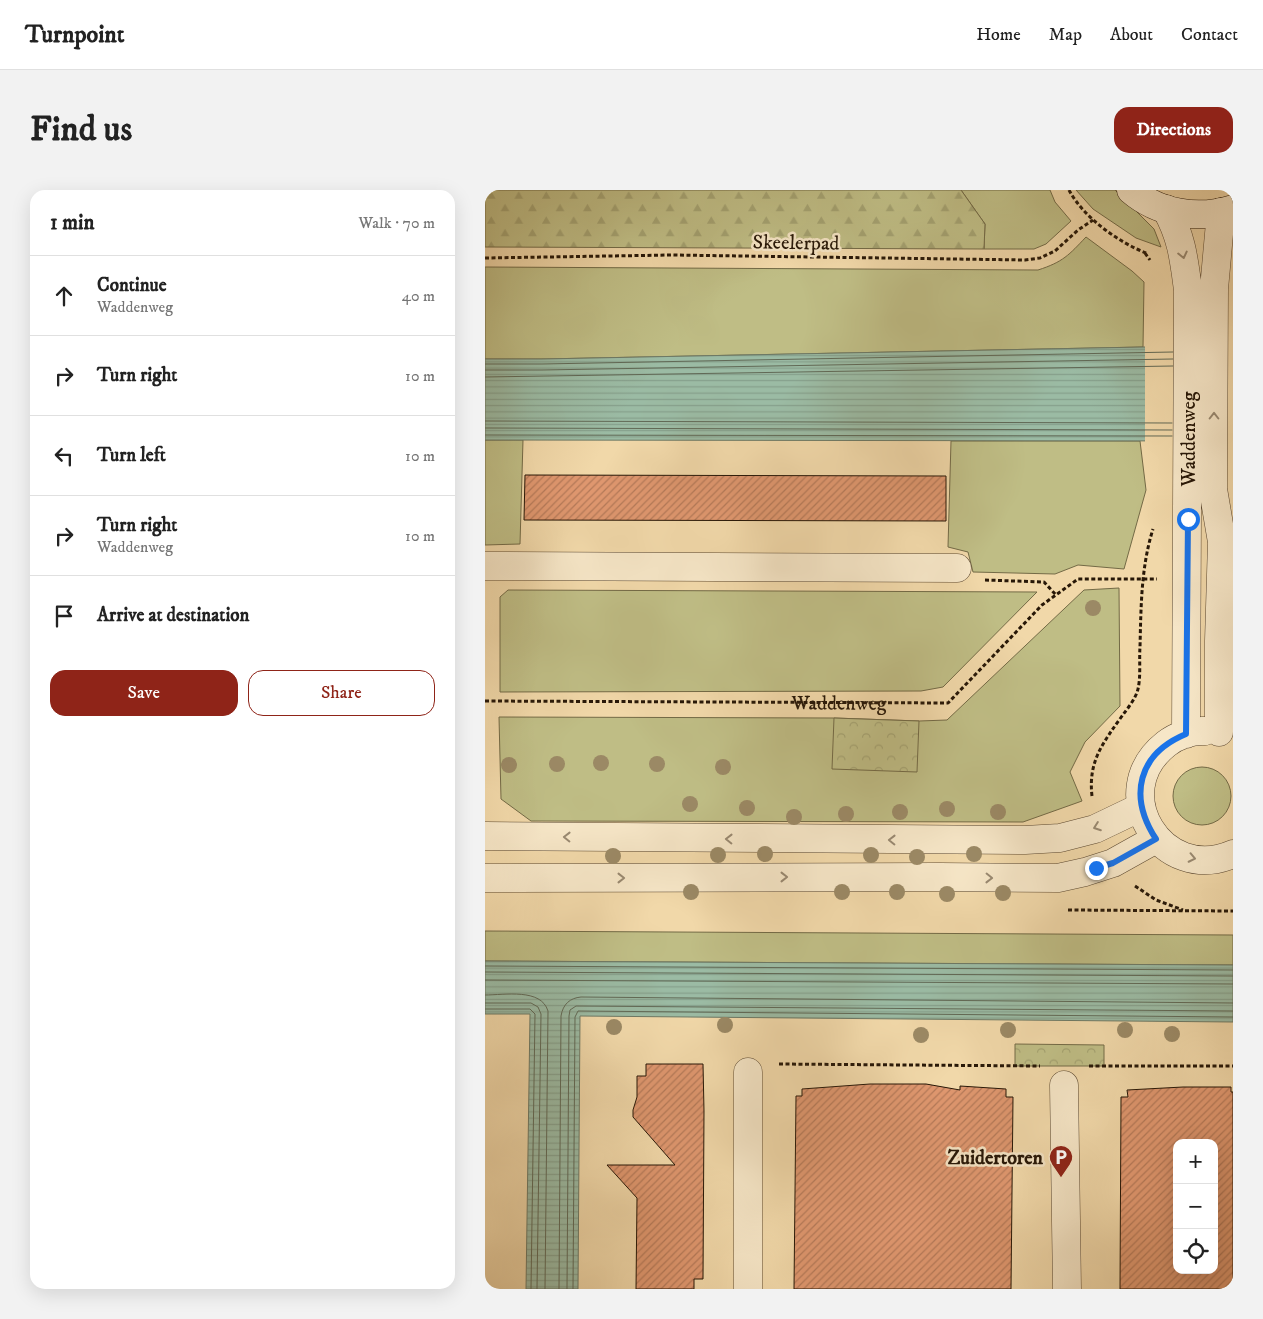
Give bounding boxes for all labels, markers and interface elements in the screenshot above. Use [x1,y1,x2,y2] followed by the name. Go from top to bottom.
[25,20,124,50] text: Turnpoint
[976,24,1021,46] text: Home
[1049,24,1082,46] text: Map
[1110,24,1153,46] text: About
[1181,24,1238,46] text: Contact
[1114,107,1233,153] button: Directions
[30,108,132,152] text: Find us
[50,210,94,236] text: 1 min
[359,213,435,233] text: Walk · 70 m
[752,230,840,257] street label: Skeelerpad
[1177,250,1188,259] one-way arrow
[97,274,167,297] text: Continue
[50,282,78,310] icon: ahead
[402,286,435,306] text: 40 m
[97,297,173,317] text: Waddenweg
[50,362,78,390] icon: right
[97,364,177,387] text: Turn right
[405,366,435,386] text: 10 m
[1177,391,1202,488] street label: Waddenweg
[1209,412,1219,420] one-way arrow
[50,442,78,470] icon: left
[97,444,166,467] text: Turn left
[405,446,435,466] text: 10 m
[1177,508,1200,531] route start
[97,514,177,537] text: Turn right
[50,522,78,550] icon: right
[405,526,435,546] text: 10 m
[97,537,173,557] text: Waddenweg
[50,602,78,630] icon: arrive
[97,604,249,627] text: Arrive at destination
[50,670,238,716] button: Save
[248,670,435,716] button: Share
[790,691,887,717] street label: Waddenweg
[1093,821,1101,831] one-way arrow
[563,832,570,842] one-way arrow
[725,833,733,844] one-way arrow
[888,835,896,845] one-way arrow
[1188,853,1197,863] one-way arrow
[1085,857,1108,880] route end
[780,872,788,882] one-way arrow
[618,873,625,883] one-way arrow
[986,873,993,883] one-way arrow
[1173,1139,1218,1274] map controls
[1173,1139,1218,1184] button: +
[1048,1144,1074,1178] parking icon: Zuidertoren
[947,1146,1044,1171] place label: Zuidertoren
[1173,1184,1218,1229] button: −
[1173,1229,1218,1274] button: locate

